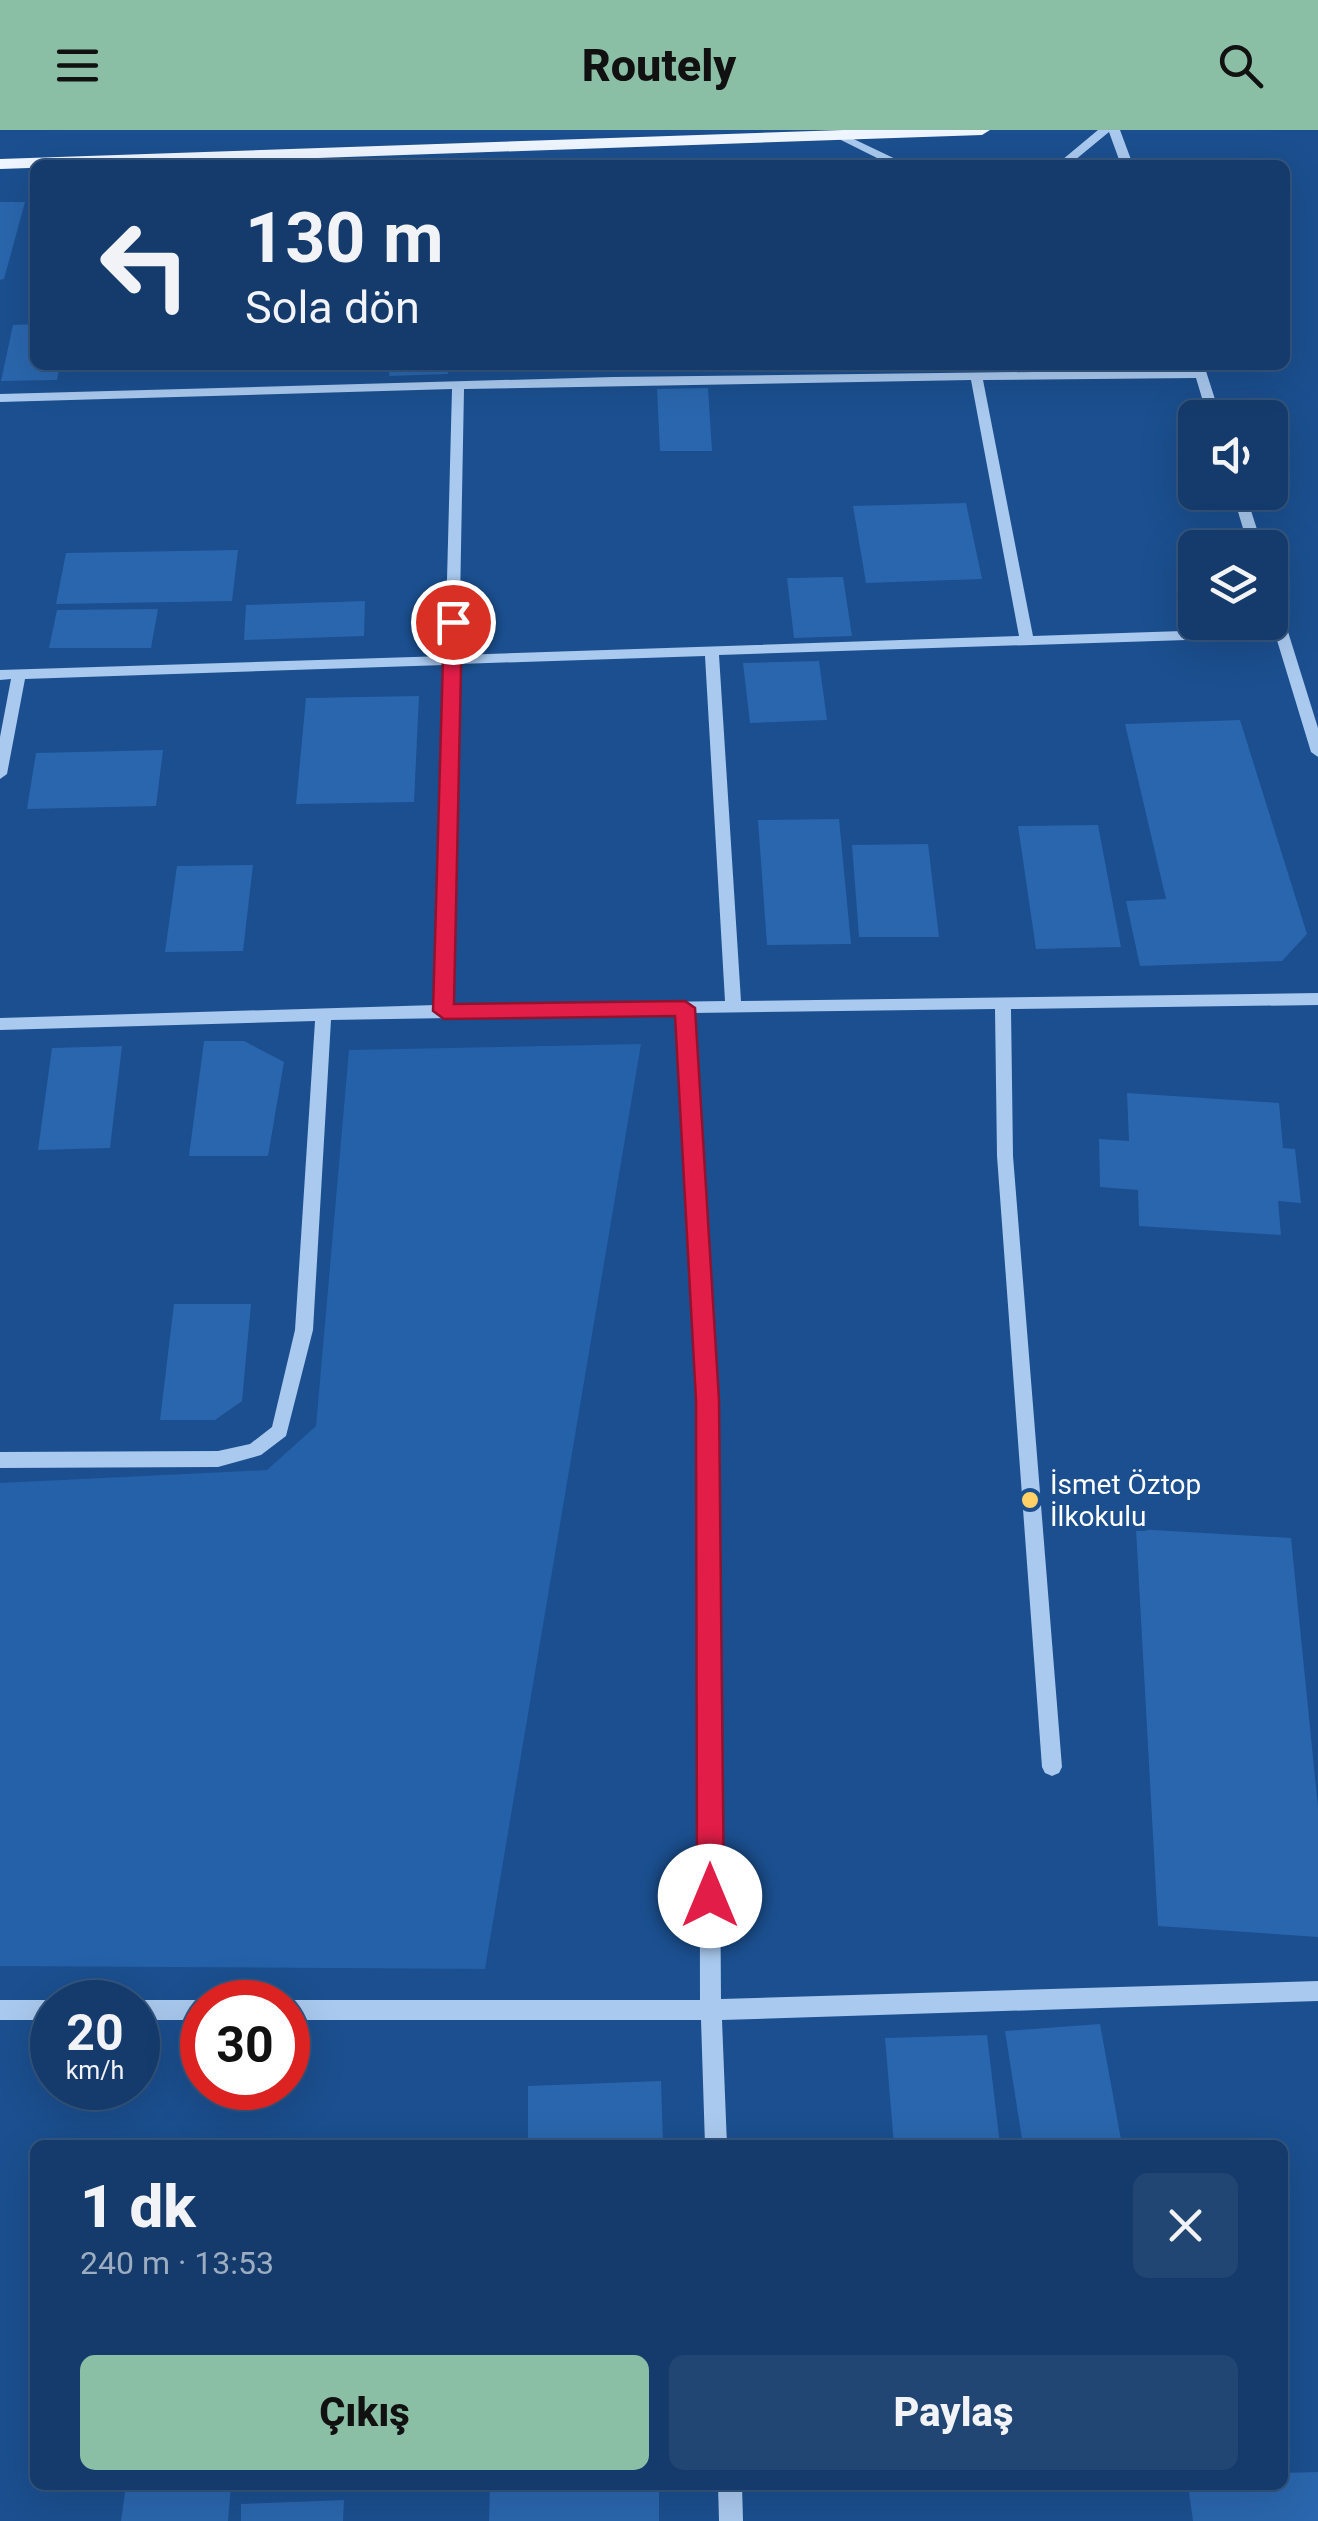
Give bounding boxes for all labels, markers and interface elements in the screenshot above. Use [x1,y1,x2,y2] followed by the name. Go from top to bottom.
[50,38,105,93] icon: menu
[1213,38,1268,93] icon: search
[582,39,736,92] text: Routely
[245,197,444,279] text: 130 m
[80,200,210,330] icon: left
[245,281,420,334] text: Sola dön
[1178,400,1288,640] map controls
[1178,400,1288,510] button: sound
[1178,530,1288,640] button: layers
[411,580,496,665] pin
[426,595,481,650] icon: arrive
[1050,1468,1201,1533] place label: İsmet Öztop İlkokulu
[1019,1489,1041,1511] marker: İsmet Öztop İlkokulu
[658,1844,762,1948] position arrow
[180,1980,310,2110] speed limit sign: 30
[66,2004,124,2062] text: 20
[66,2056,124,2085] text: km/h
[80,2171,196,2242] text: 1 dk
[1133,2173,1238,2278] button: close
[80,2244,274,2282] text: 240 m · 13:53
[80,2355,649,2470] button: Çıkış
[669,2355,1238,2470] button: Paylaş

